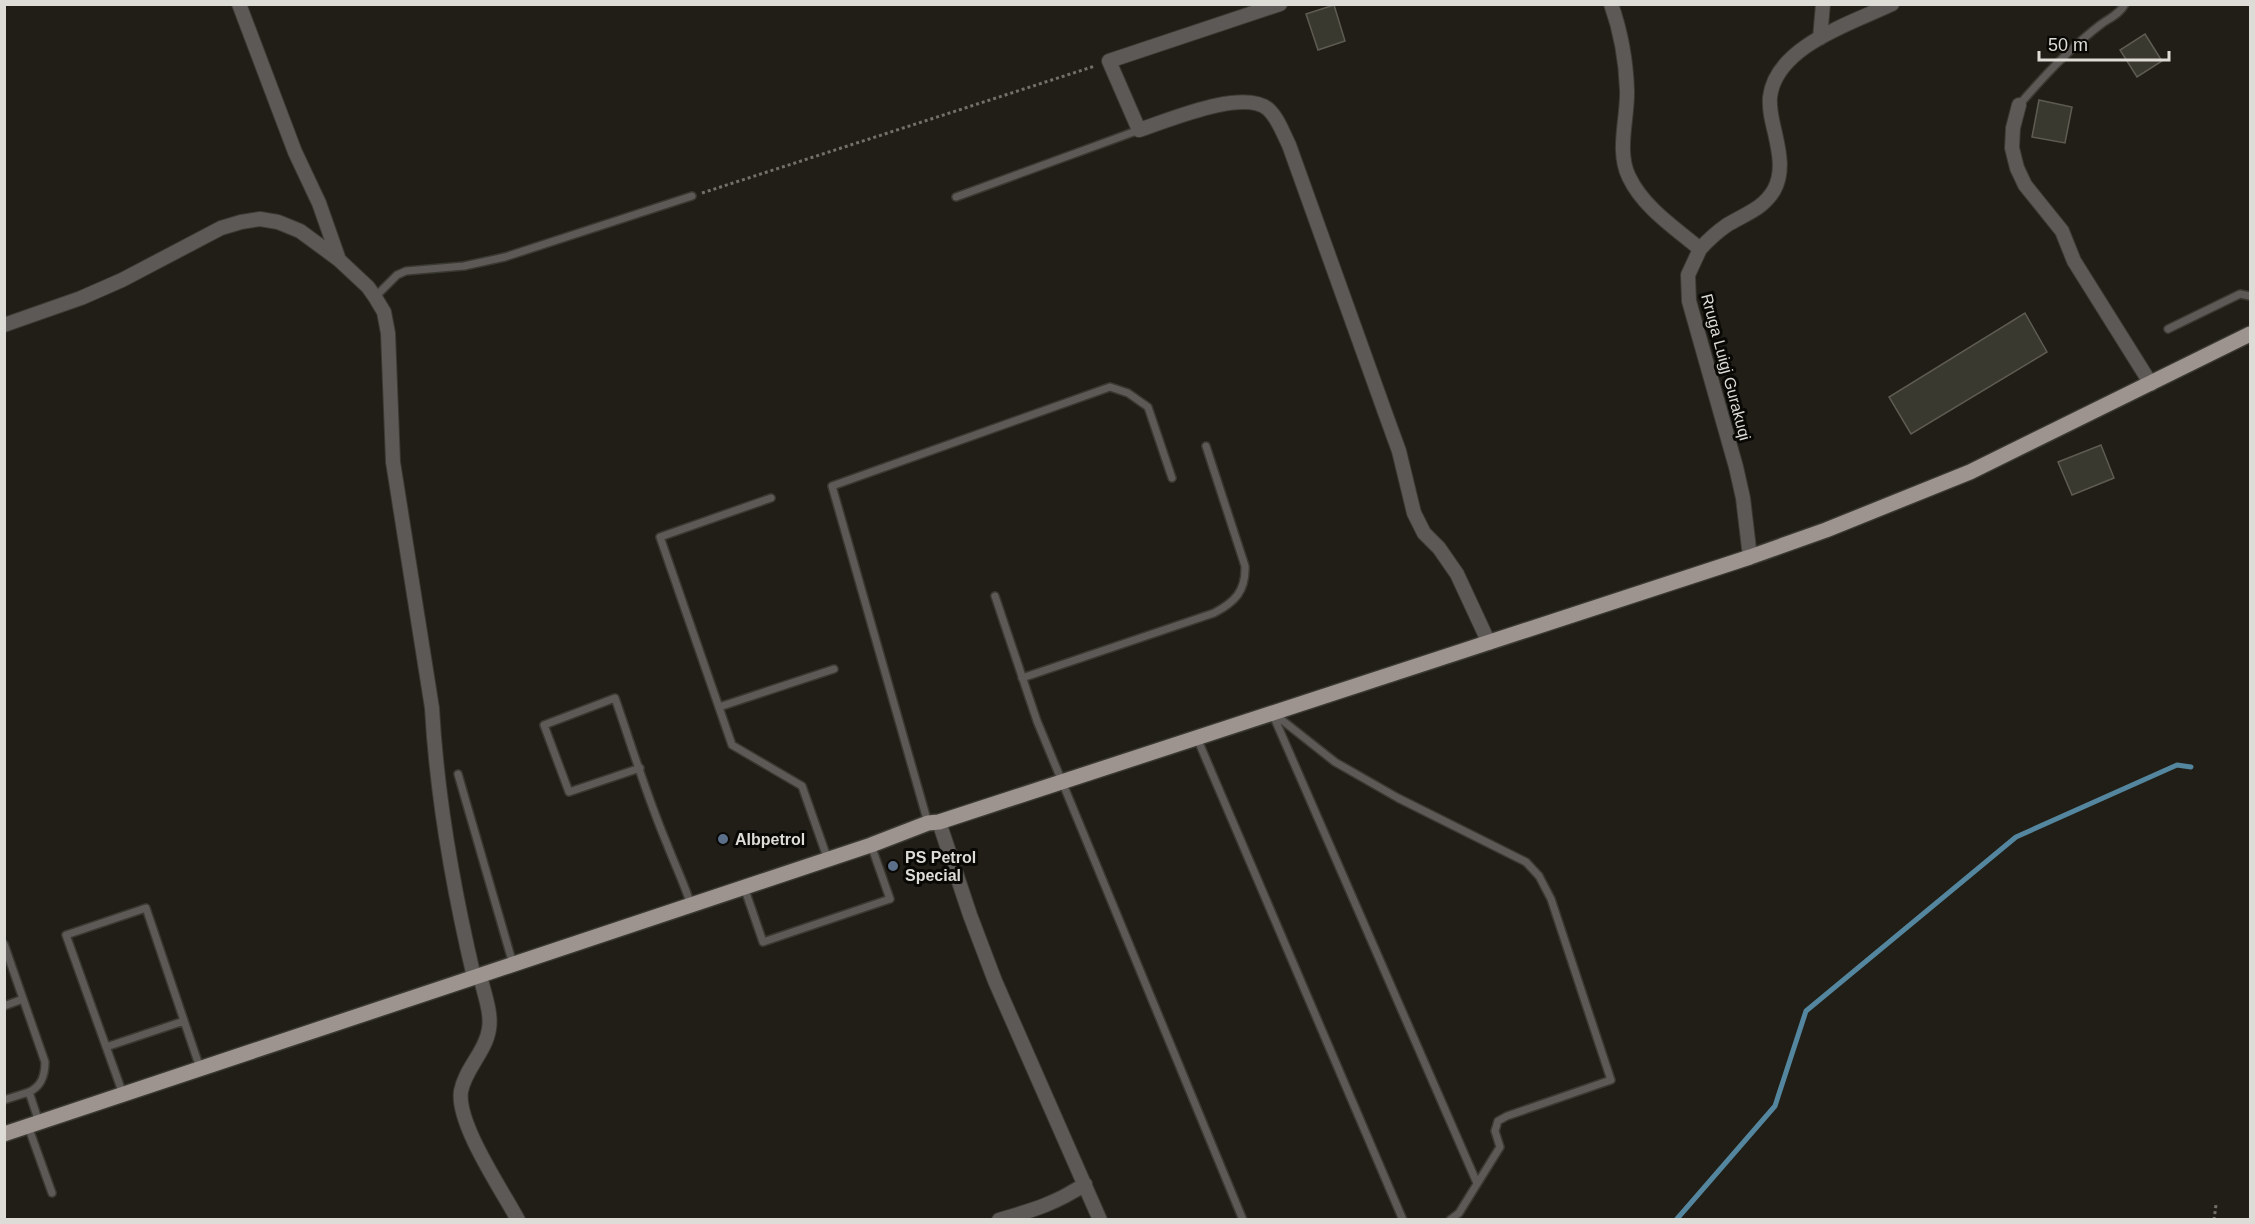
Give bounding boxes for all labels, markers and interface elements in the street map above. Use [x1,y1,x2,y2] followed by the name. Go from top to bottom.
[2039,24,2170,62] scale bar
[2048,35,2088,55] text: 50 m
[1698,292,1754,442] street label: Rruga Luigj Gurakuqi
[735,831,805,848] place label: Albpetrol
[716,832,730,846] marker: Albpetrol
[905,849,976,884] place label: PS Petrol Special
[886,859,900,873] marker: PS Petrol Special

